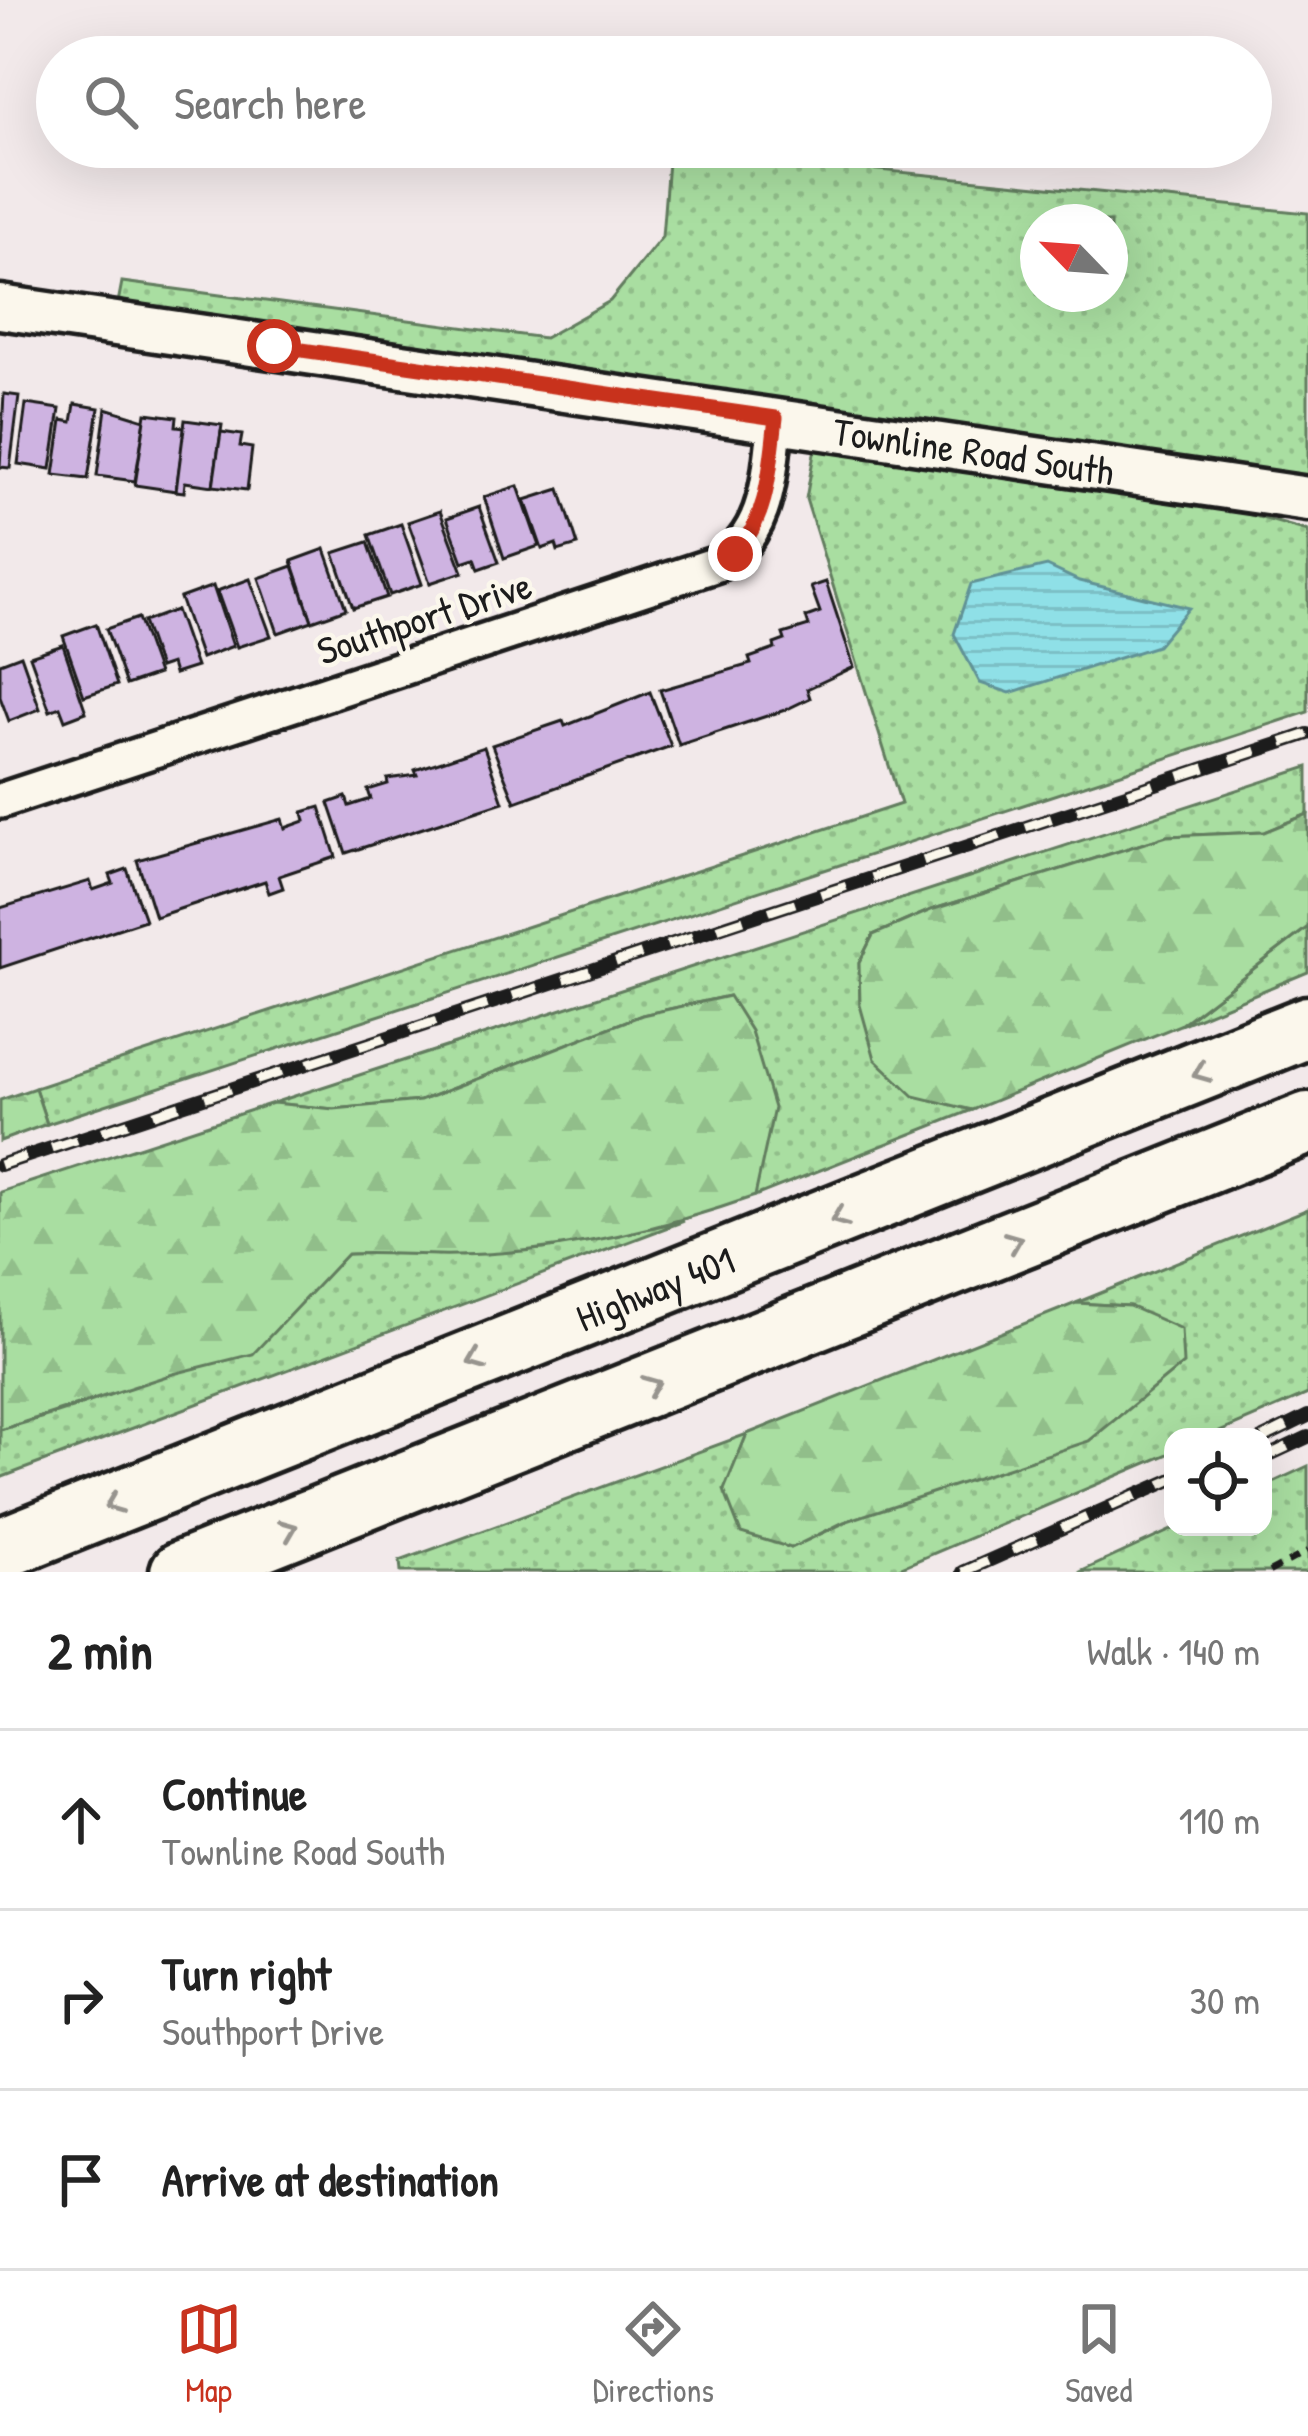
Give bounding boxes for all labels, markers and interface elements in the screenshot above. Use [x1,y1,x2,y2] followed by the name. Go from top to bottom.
[36,36,1272,168] search box
[78,69,144,135] icon: search
[174,72,366,133] text: Search here
[1020,204,1128,312] north arrow
[247,319,301,373] route start
[830,403,1117,497] street label: Townline Road South
[708,527,762,581] route end
[310,557,538,677] street label: Southport Drive
[1191,1059,1212,1084] one-way arrow
[829,1204,850,1228] one-way arrow
[1003,1231,1024,1255] one-way arrow
[568,1232,742,1343] street label: Highway 401
[466,1347,487,1372] one-way arrow
[640,1375,661,1399] one-way arrow
[1164,1428,1272,1536] map controls
[1164,1428,1272,1536] button: locate
[104,1490,125,1514] one-way arrow
[278,1519,299,1543] one-way arrow
[48,1616,153,1685] text: 2 min
[1087,1624,1260,1677] text: Walk · 140 m
[162,1763,307,1824] text: Continue
[48,1787,114,1853] icon: ahead
[1179,1793,1260,1846] text: 110 m
[162,1824,445,1877] text: Townline Road South
[162,1943,331,2004] text: Turn right
[48,1967,114,2033] icon: right
[1190,1973,1260,2026] text: 30 m
[162,2004,384,2057] text: Southport Drive
[48,2147,114,2213] icon: arrive
[162,2149,499,2210] text: Arrive at destination
[176,2296,242,2412] tab: Map
[593,2296,714,2412] tab: Directions
[1065,2296,1132,2412] tab: Saved

